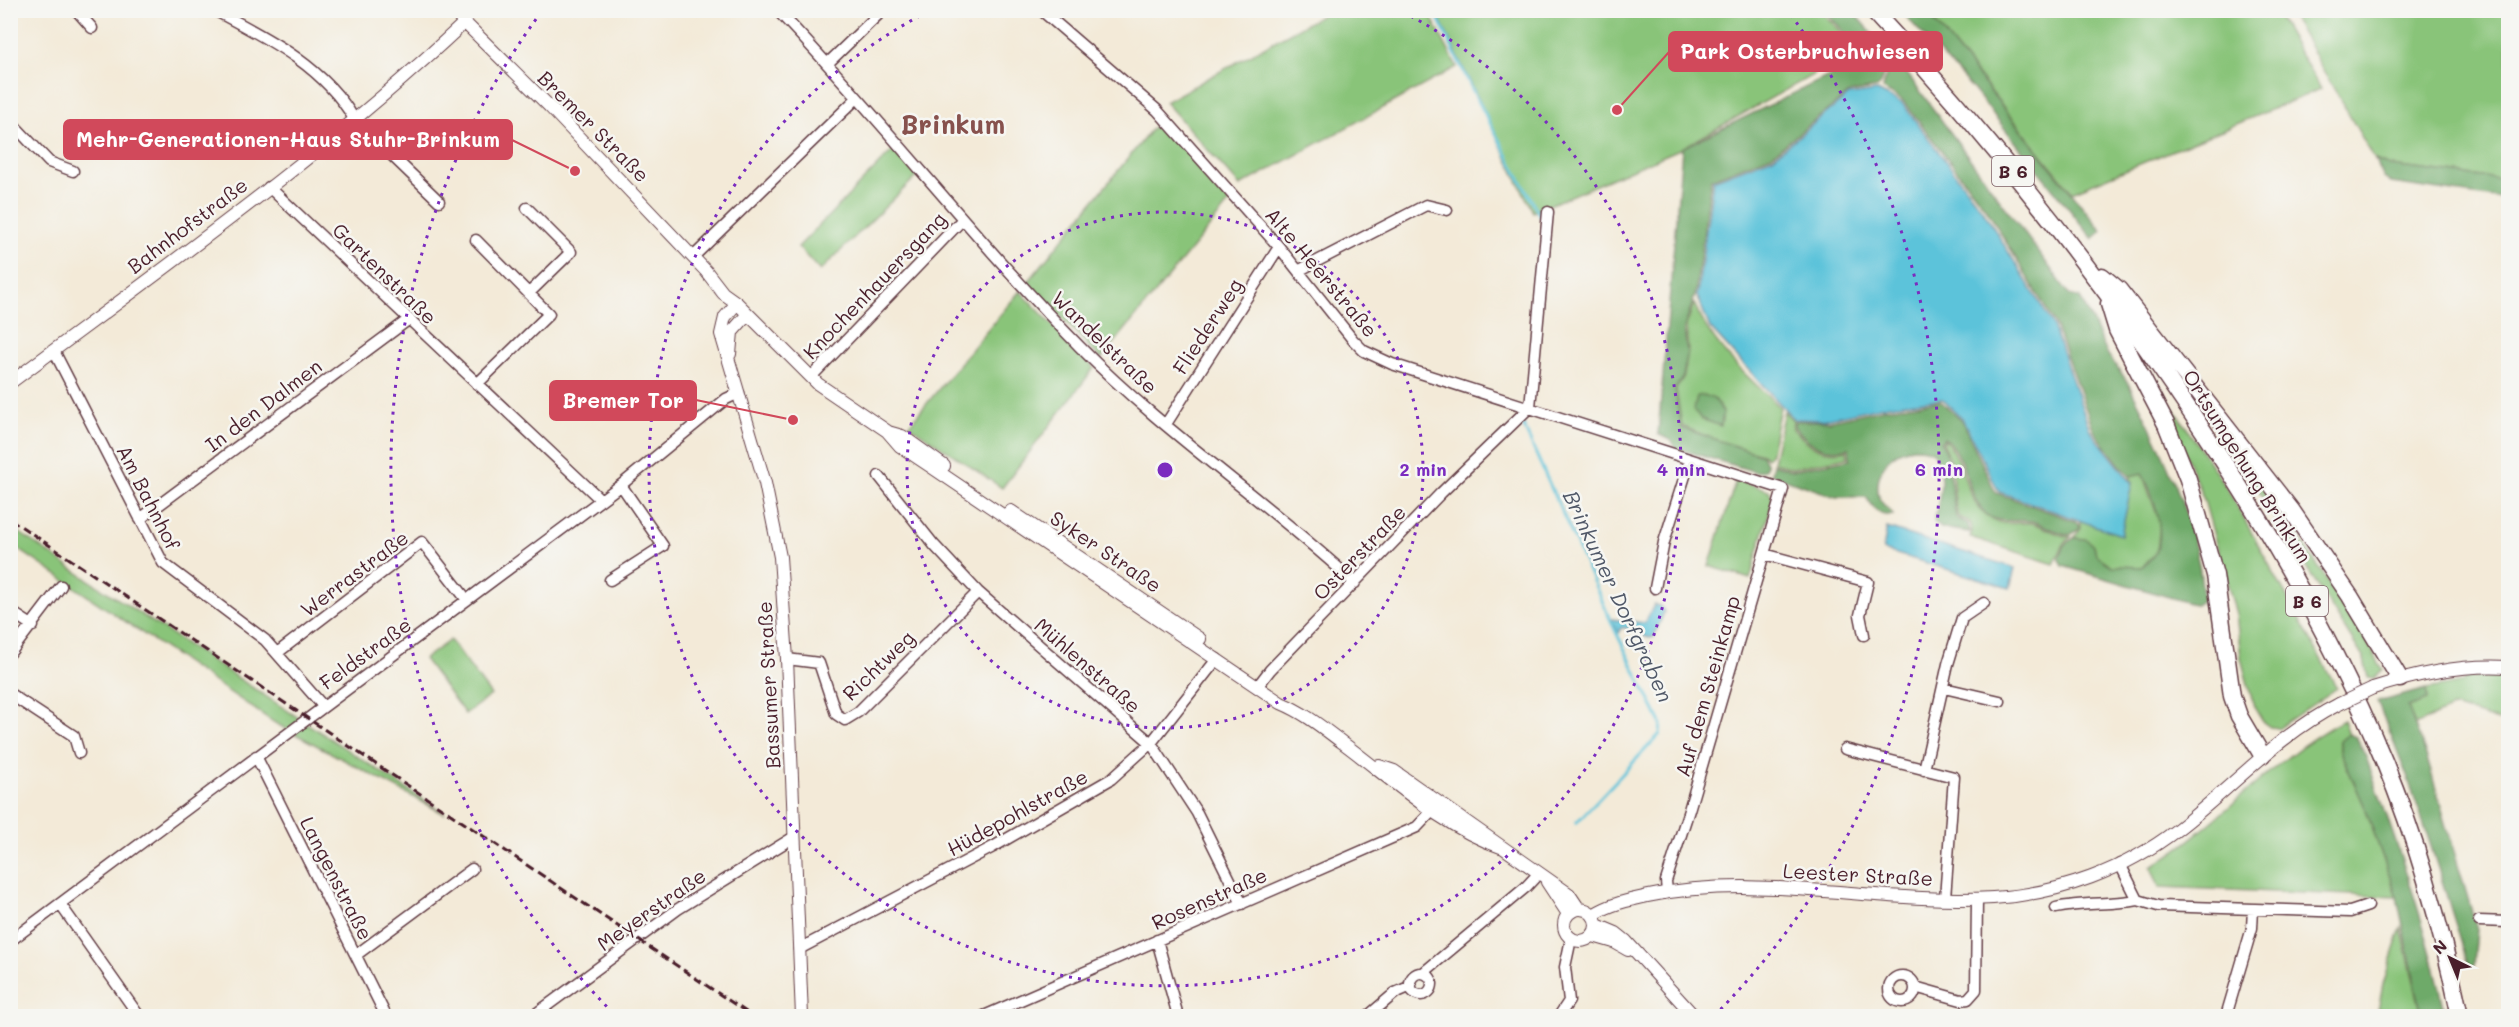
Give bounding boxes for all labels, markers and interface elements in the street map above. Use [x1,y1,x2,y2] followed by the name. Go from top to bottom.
[1669,32,1942,71] callout: Park Osterbruchwiesen
[1680,37,1930,64] text: Park Osterbruchwiesen
[533,65,655,187] street label: Bremer Straße
[901,107,1005,141] district label: Brinkum
[64,120,512,159] callout: Mehr-Generationen-Haus Stuhr-Brinkum
[76,125,500,152] text: Mehr-Generationen-Haus Stuhr-Brinkum
[1992,156,2034,186] road number: B 6
[122,171,252,279] street label: Bahnhofstraße
[1260,202,1384,342] street label: Alte Heerstraße
[797,206,951,364] street label: Knochenhauersgang
[327,217,443,329] street label: Gartenstraße
[1166,273,1248,379] street label: Fliederweg
[1047,285,1163,399] street label: Wandelstraße
[200,353,326,457] street label: In den Dalmen
[2178,364,2318,568] street label: Ortsumgehung Brinkum
[550,381,696,420] callout: Bremer Tor
[562,386,684,413] text: Bremer Tor
[111,440,187,555] street label: Am Bahnhof
[1399,457,1447,481] text: 2 min
[1657,457,1705,481] text: 4 min
[1915,457,1963,481] text: 6 min
[1155,460,1175,480] centre of rings
[1558,486,1680,706] water label: Brinkumer Dorfgraben
[1307,499,1411,605] street label: Osterstraße
[1045,504,1167,598] street label: Syker Straße
[295,524,413,622] street label: Werrastraße
[2286,586,2328,616] road number: B 6
[1669,592,1745,780] street label: Auf dem Steinkamp
[751,601,785,769] street label: Bassumer Straße
[314,611,416,695] street label: Feldstraße
[1029,612,1147,718] street label: Mühlenstraße
[836,624,920,706] street label: Richtweg
[942,763,1092,861] street label: Hüdepohlstraße
[295,812,379,944] street label: Langenstraße
[1782,857,1934,891] street label: Leester Straße
[1147,861,1271,935] street label: Rosenstraße
[591,862,711,956] street label: Meyerstraße
[2420,928,2480,988] north arrow
[2428,935,2451,958] text: N

